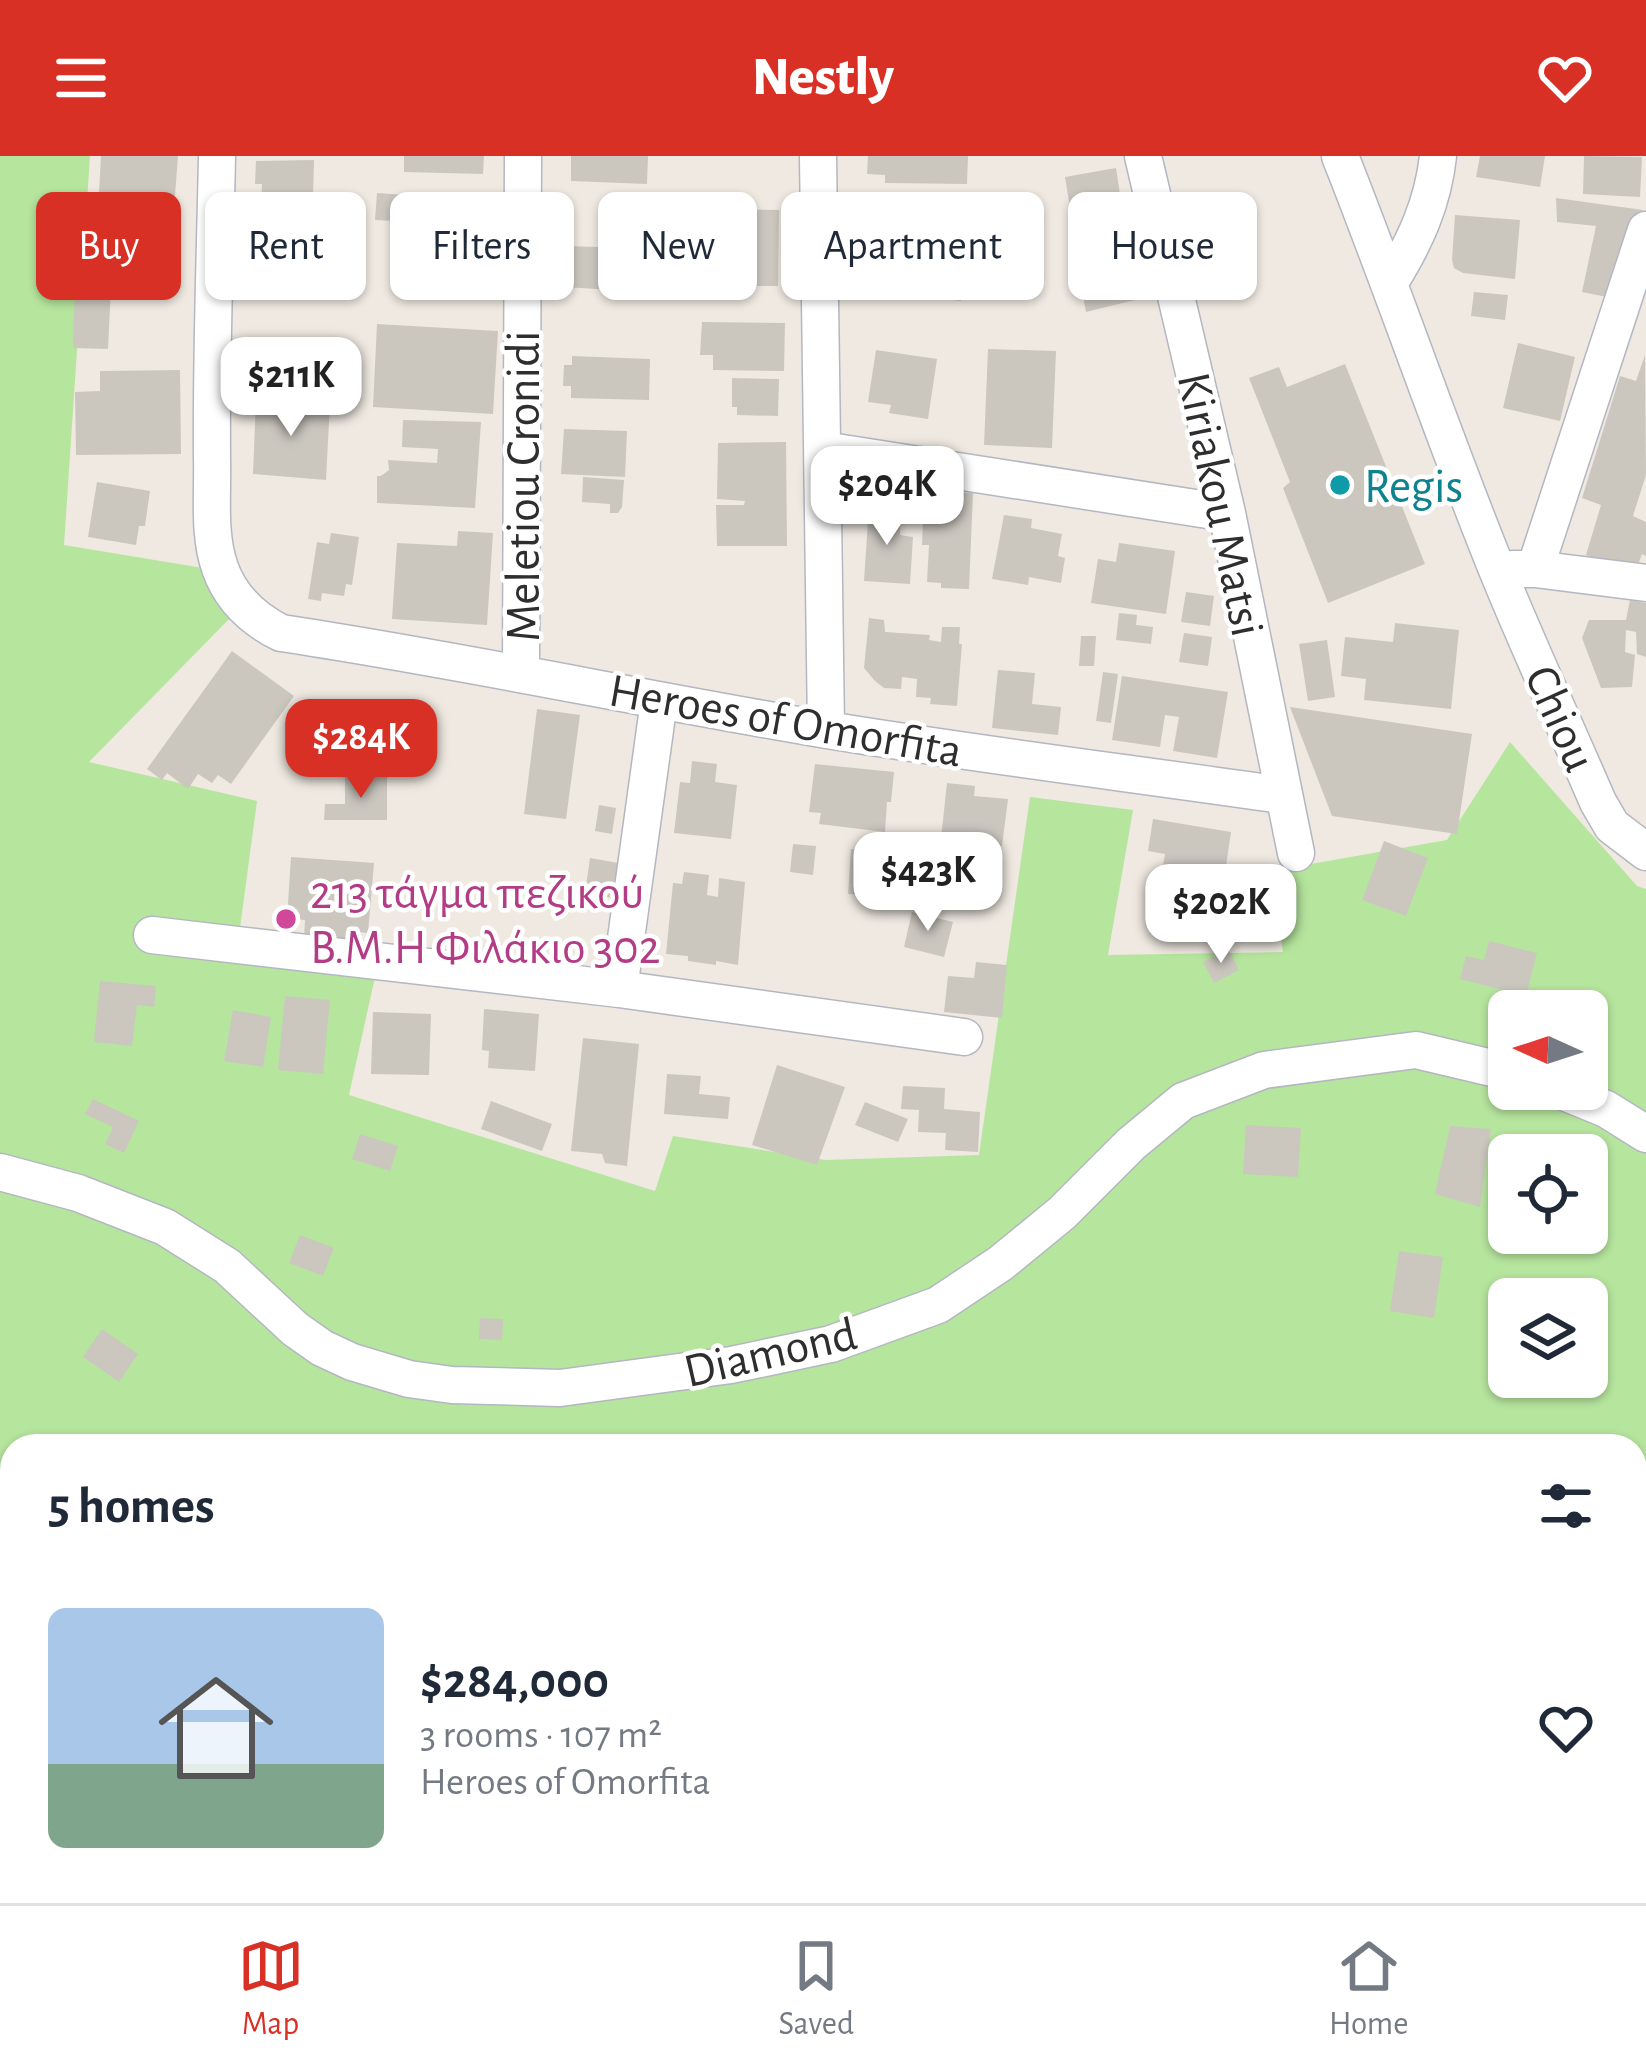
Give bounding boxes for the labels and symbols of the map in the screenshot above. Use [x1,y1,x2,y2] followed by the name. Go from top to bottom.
[501,330,549,642] street label: Meletiou Cronidi
[207,337,375,439] pin: $211K
[1168,368,1270,641] street label: Kiriakou Matsi
[803,446,971,548] pin: $204K
[1364,464,1463,512] place label: Regis
[1327,472,1353,498] marker: Regis
[1515,659,1603,779] street label: Chiou
[605,667,966,777] street label: Heroes of Omorfita
[277,699,445,801] pin: $284K
[844,832,1012,934] pin: $423K
[1137,864,1305,966] pin: $202K
[310,870,660,973] place label: 213 τάγμα πεζικού B.M.H Φιλάκιο 302
[273,906,299,932] marker: 213 τάγμα πεζικού B.M.H Φιλάκιο 302
[1488,990,1608,1110] north arrow
[680,1311,862,1397] street label: Diamond

